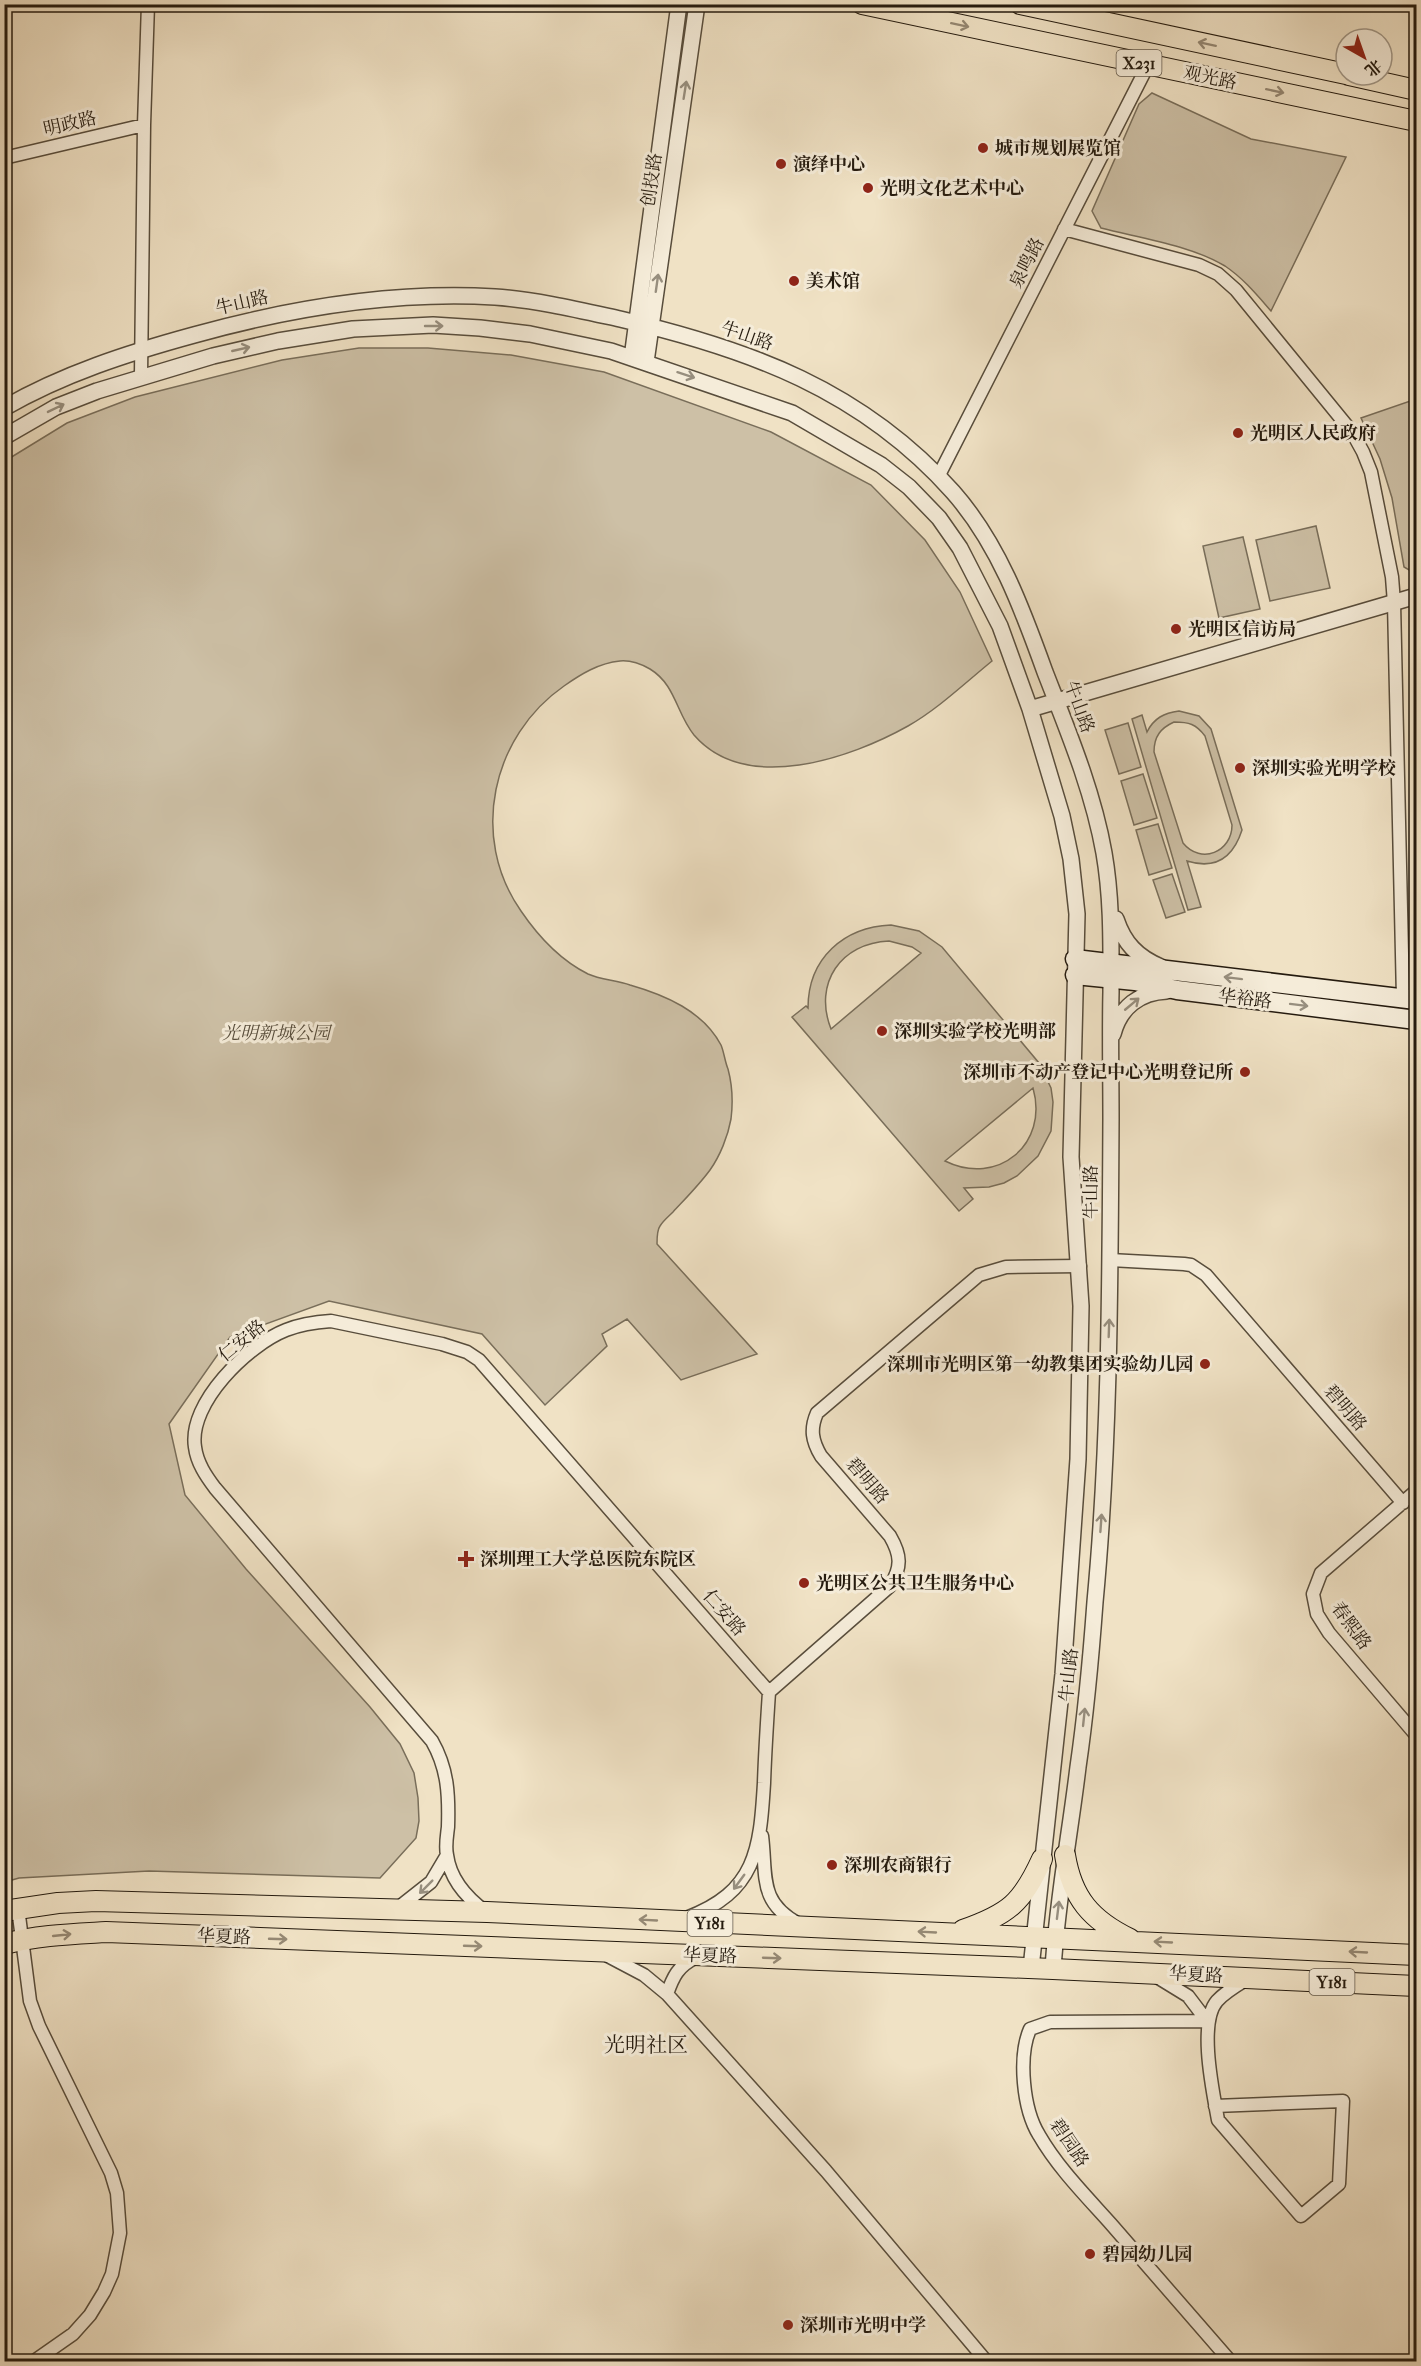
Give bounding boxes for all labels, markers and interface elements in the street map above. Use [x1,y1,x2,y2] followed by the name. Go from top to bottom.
[950,20,970,31] one-way arrow
[1334,27,1394,87] north arrow
[1197,38,1217,49] one-way arrow
[1116,50,1162,76] road number: X231
[1361,56,1386,81] text: 北
[1181,62,1239,94] street label: 观光路
[679,81,690,100] one-way arrow
[1264,86,1284,97] one-way arrow
[41,108,99,140] street label: 明政路
[995,138,1121,159] place label: 城市规划展览馆
[976,141,990,155] marker: 城市规划展览馆
[638,152,666,208] street label: 创投路
[793,154,865,175] place label: 演绎中心
[774,157,788,171] marker: 演绎中心
[880,178,1024,199] place label: 光明文化艺术中心
[861,181,875,195] marker: 光明文化艺术中心
[1005,234,1049,292] street label: 泉鸣路
[806,271,860,292] place label: 美术馆
[652,274,663,293] one-way arrow
[787,274,801,288] marker: 美术馆
[213,287,271,319] street label: 牛山路
[718,317,776,355] street label: 牛山路
[424,320,444,332] one-way arrow
[231,343,250,355] one-way arrow
[676,371,695,382] one-way arrow
[46,402,64,414] one-way arrow
[1250,423,1376,444] place label: 光明区人民政府
[1231,426,1245,440] marker: 光明区人民政府
[1188,619,1296,640] place label: 光明区信访局
[1169,622,1183,636] marker: 光明区信访局
[1060,678,1098,736] street label: 牛山路
[1252,758,1396,779] place label: 深圳实验光明学校
[1233,761,1247,775] marker: 深圳实验光明学校
[1224,972,1244,983] one-way arrow
[1217,985,1273,1013] street label: 华裕路
[1124,997,1140,1010] one-way arrow
[1289,1000,1309,1011] one-way arrow
[894,1021,1056,1042] place label: 深圳实验学校光明部
[222,1023,333,1044] park label: 光明新城公园
[875,1024,889,1038] marker: 深圳实验学校光明部
[963,1062,1234,1083] place label: 深圳市不动产登记中心光明登记所
[1238,1065,1252,1079] marker: 深圳市不动产登记中心光明登记所
[1081,1165,1102,1219] street label: 牛山路
[214,1316,270,1366] street label: 仁安路
[1103,1319,1115,1339] one-way arrow
[887,1354,1193,1375] place label: 深圳市光明区第一幼教集团实验幼儿园
[1198,1357,1212,1371] marker: 深圳市光明区第一幼教集团实验幼儿园
[1319,1381,1371,1435] street label: 碧明路
[841,1454,893,1508] street label: 碧明路
[1096,1513,1107,1533] one-way arrow
[480,1549,696,1570] place label: 深圳理工大学总医院东院区
[457,1550,475,1568] marker: 深圳理工大学总医院东院区
[816,1573,1014,1594] place label: 光明区公共卫生服务中心
[797,1576,811,1590] marker: 光明区公共卫生服务中心
[698,1586,750,1640] street label: 仁安路
[1327,1598,1375,1654] street label: 春熙路
[1056,1647,1082,1703] street label: 牛山路
[1079,1708,1090,1728] one-way arrow
[844,1855,952,1876] place label: 深圳农商银行
[825,1858,839,1872] marker: 深圳农商银行
[733,1874,745,1890] one-way arrow
[419,1879,433,1894] one-way arrow
[1053,1901,1064,1921] one-way arrow
[688,1910,732,1936] road number: Y181
[638,1914,658,1925] one-way arrow
[197,1926,251,1948] street label: 华夏路
[917,1927,937,1938] one-way arrow
[52,1929,72,1940] one-way arrow
[267,1933,287,1944] one-way arrow
[1154,1936,1174,1947] one-way arrow
[462,1941,482,1952] one-way arrow
[683,1945,737,1967] street label: 华夏路
[1349,1946,1369,1957] one-way arrow
[762,1952,782,1964] one-way arrow
[1168,1963,1224,1987] street label: 华夏路
[1310,1969,1354,1995] road number: Y181
[604,2033,688,2057] district label: 光明社区
[1045,2115,1093,2171] street label: 碧园路
[1102,2244,1192,2265] place label: 碧园幼儿园
[1083,2247,1097,2261] marker: 碧园幼儿园
[800,2315,926,2336] place label: 深圳市光明中学
[781,2318,795,2332] marker: 深圳市光明中学

